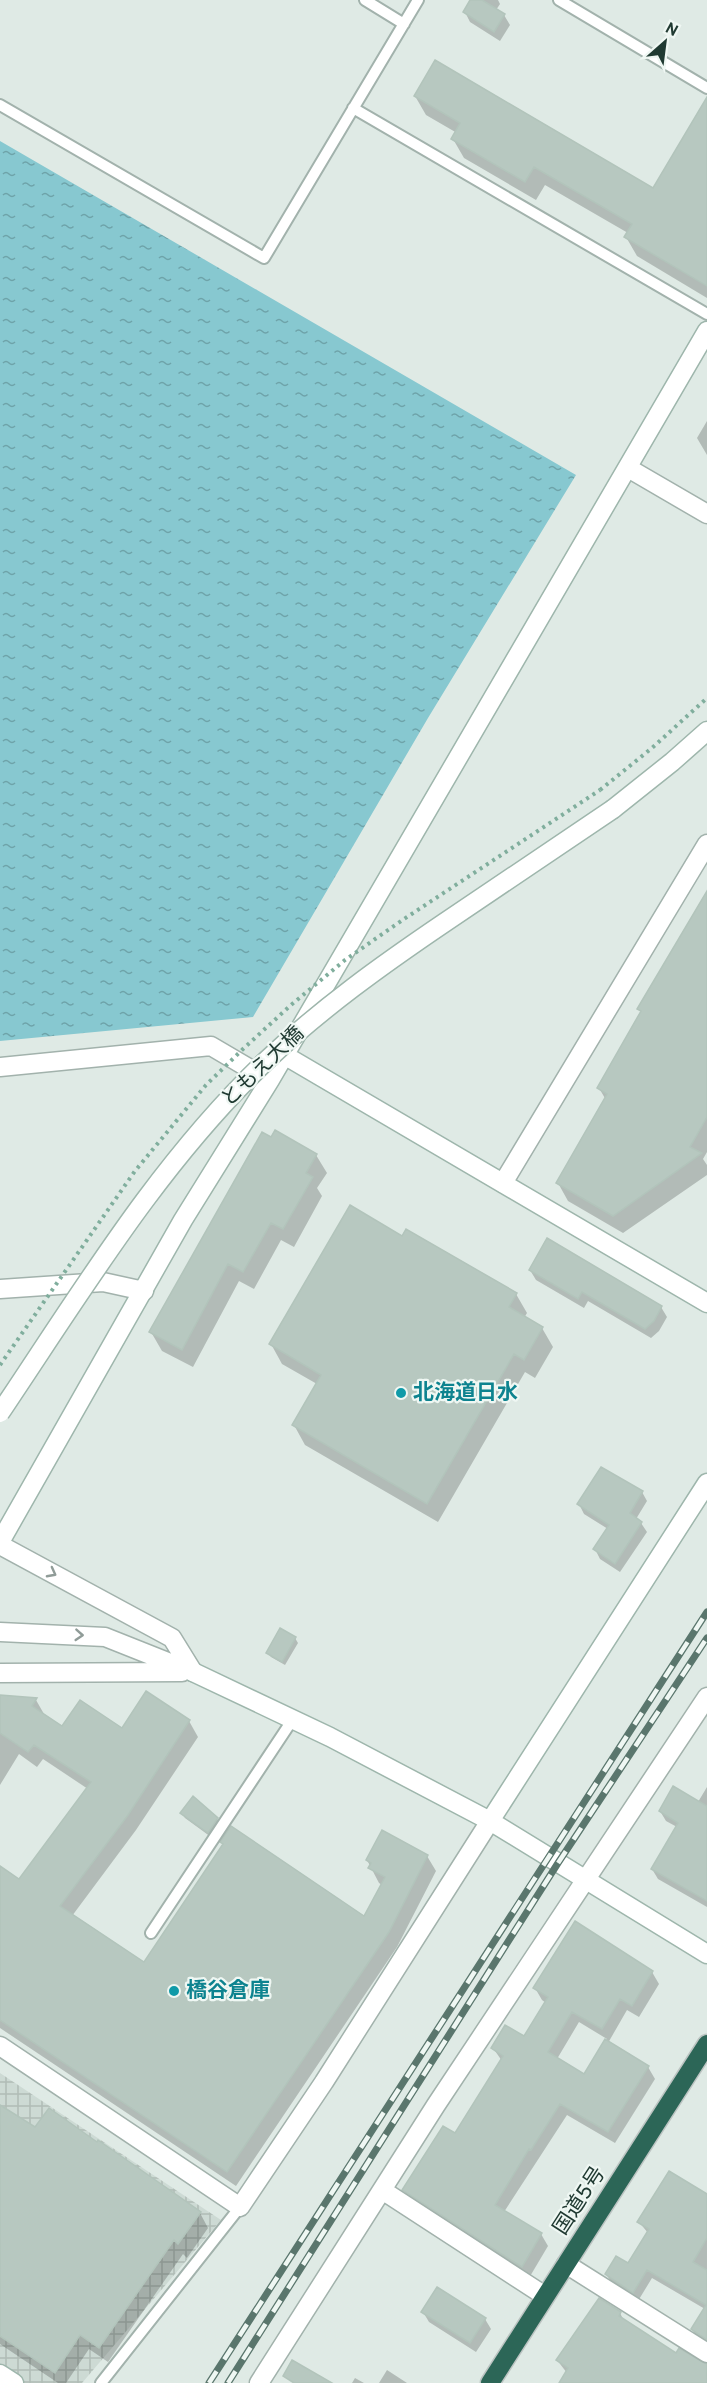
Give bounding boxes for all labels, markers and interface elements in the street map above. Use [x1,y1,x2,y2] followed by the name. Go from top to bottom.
[635,12,695,72] north arrow
[661,19,681,42] text: N
[216,1021,310,1113] street label: ともえ大橋
[413,1380,518,1407] place label: 北海道日水
[394,1386,408,1400] marker: 北海道日水
[45,1566,56,1577] one-way arrow
[75,1629,84,1642] one-way arrow
[186,1978,270,2005] place label: 橋谷倉庫
[167,1984,181,1998] marker: 橋谷倉庫
[548,2162,612,2240] street label: 国道5号

